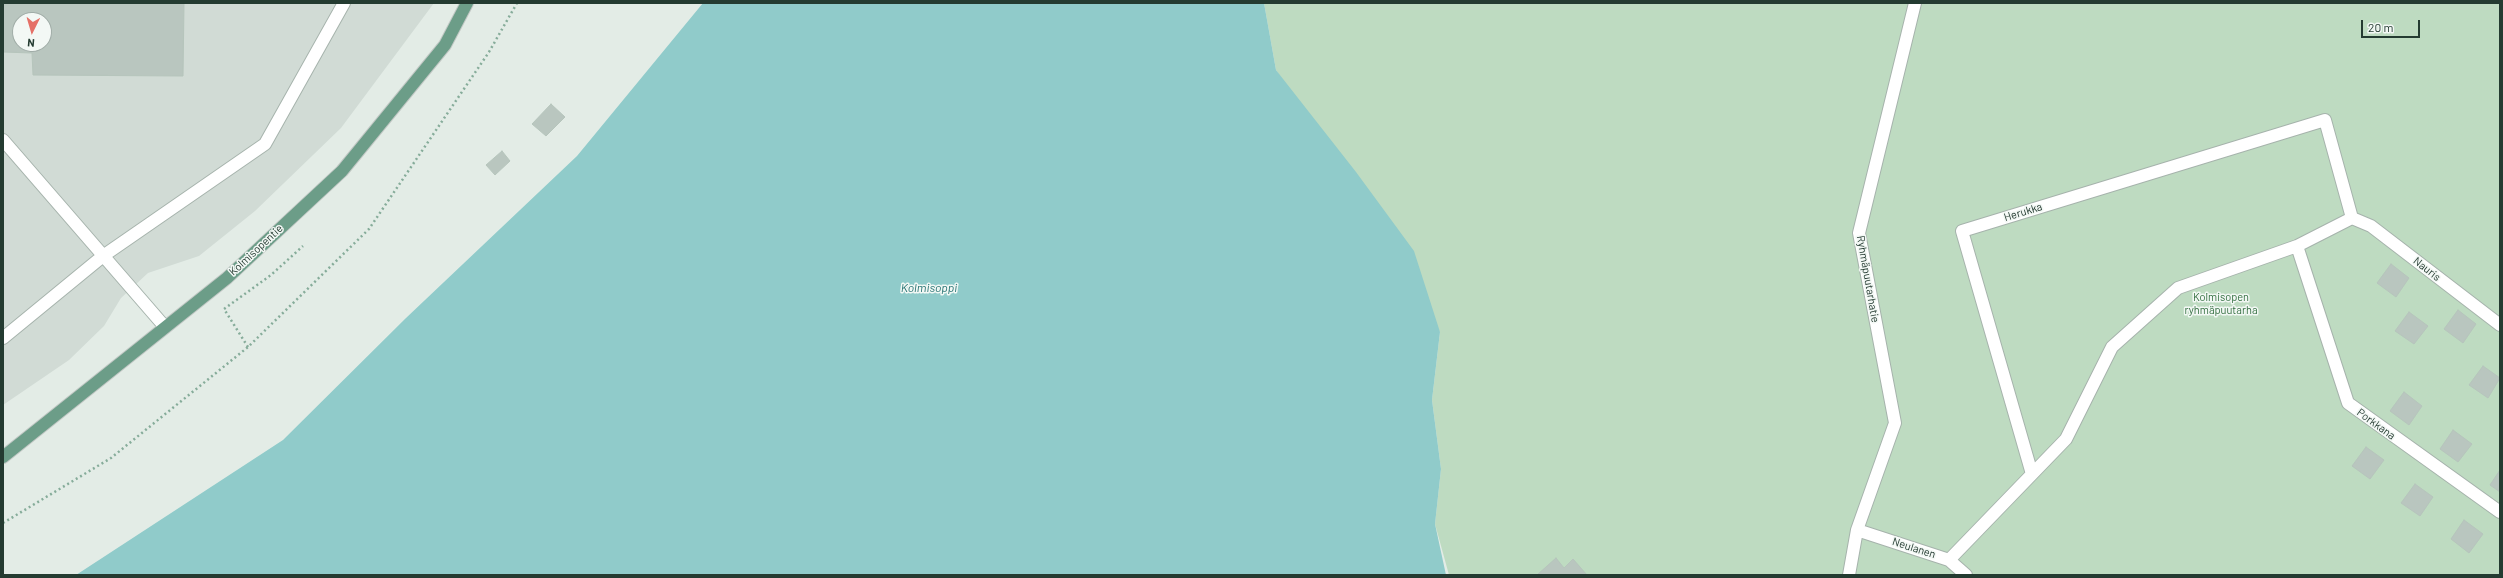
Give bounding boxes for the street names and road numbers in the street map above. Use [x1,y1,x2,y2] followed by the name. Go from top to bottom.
[2002,200,2044,224] street label: Herukka
[226,222,286,278] street label: Kolmisopentie
[1854,234,1882,324] street label: Ryhmäpuutarhatie
[2411,254,2443,284] street label: Nauris
[2354,406,2398,442] street label: Porkkana
[1891,535,1937,561] street label: Neulanen

